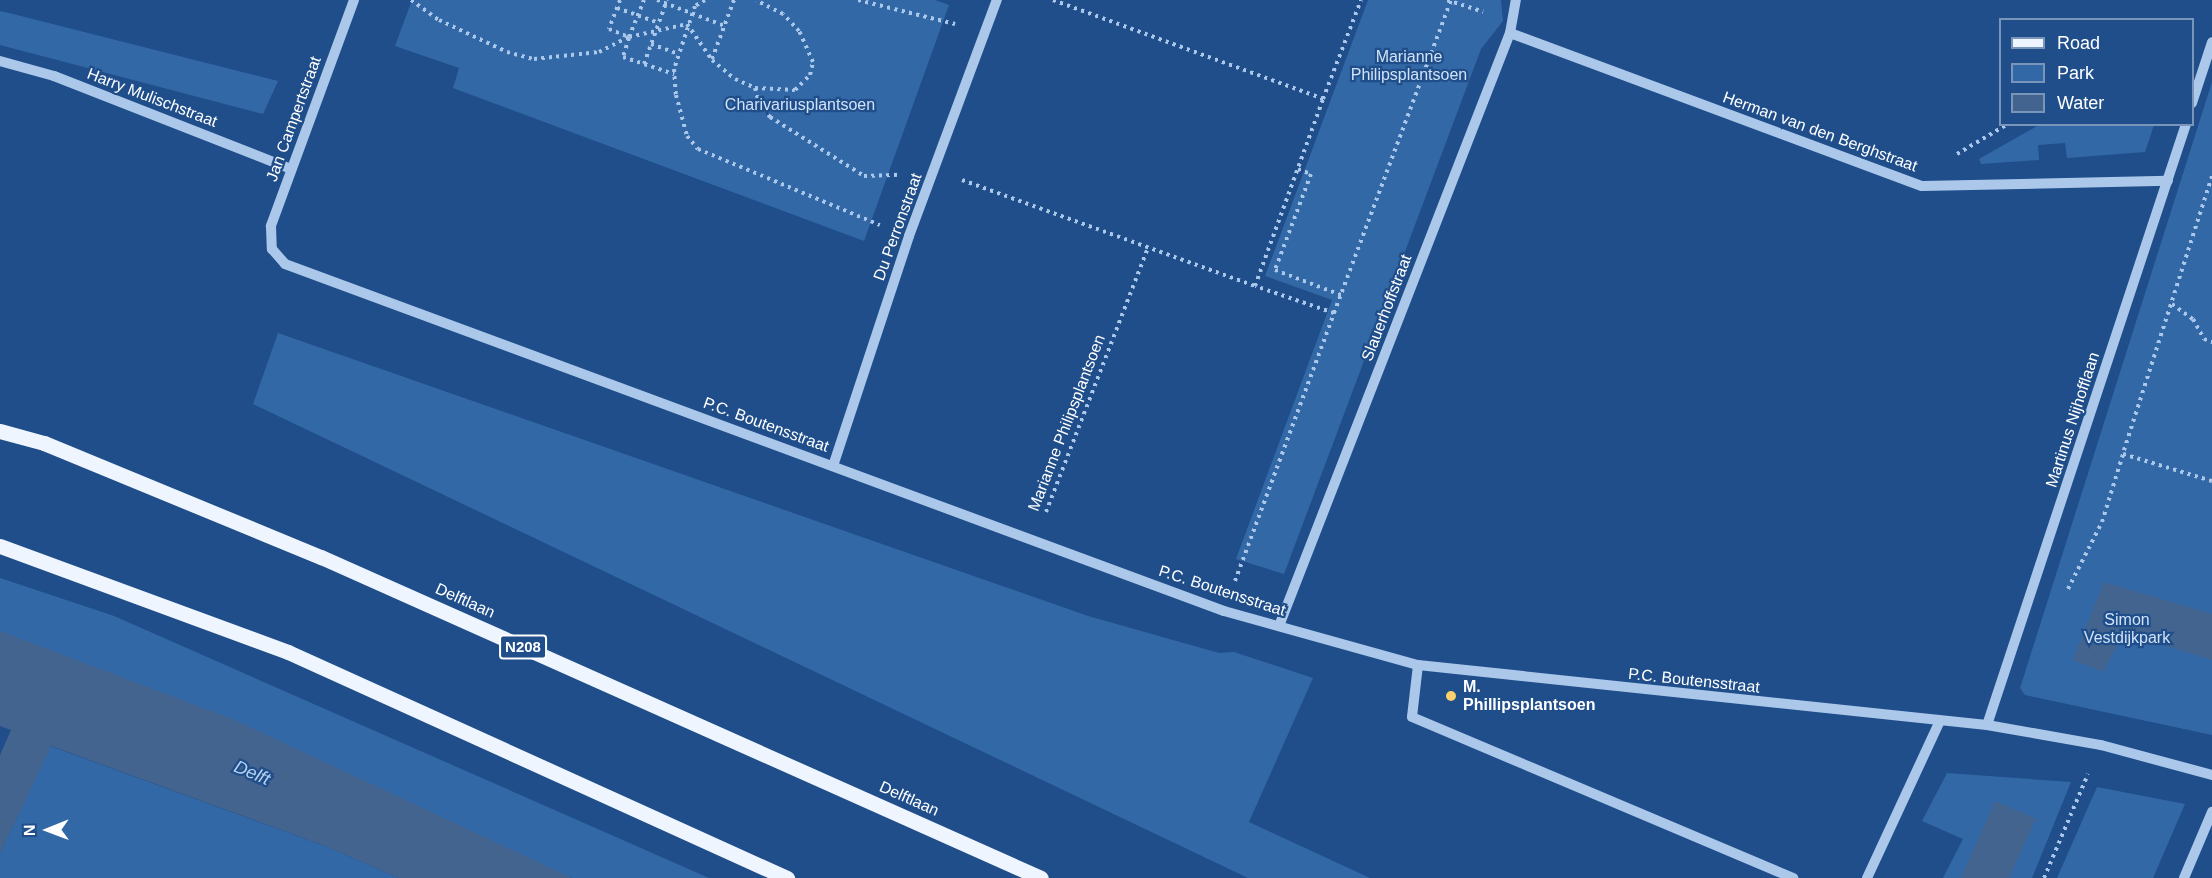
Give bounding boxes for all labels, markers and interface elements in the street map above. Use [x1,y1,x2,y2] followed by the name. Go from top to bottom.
[1999,18,2194,126] legend
[2057,33,2100,53] text: Road
[1351,47,1467,85] park label: Marianne Philipsplantsoen
[262,54,326,184] street label: Jan Campertstraat
[2057,63,2094,83] text: Park
[84,64,220,132] street label: Harry Mulischstraat
[1720,88,1920,176] street label: Herman van den Berghstraat
[2057,93,2104,113] text: Water
[725,95,875,115] park label: Charivariusplantsoen
[870,171,926,283] street label: Du Perronstraat
[1358,252,1416,364] street label: Slauerhoffstraat
[1024,332,1110,514] street label: Marianne Philipsplantsoen
[2042,350,2104,490] street label: Martinus Nijhofflaan
[701,393,831,457] street label: P.C. Boutensstraat
[1156,561,1288,621] street label: P.C. Boutensstraat
[432,579,498,623] street label: Delftlaan
[2084,610,2170,648] park label: Simon Vestdijkpark
[499,635,547,659] road number: N208
[1627,665,1761,697] street label: P.C. Boutensstraat
[1463,677,1595,715] place label: M. Phillipsplantsoen
[1444,689,1458,703] marker: M. Phillipsplantsoen
[231,756,273,790] water label: Delft
[876,777,942,821] street label: Delftlaan
[18,800,78,860] north arrow
[21,824,38,836] text: N

